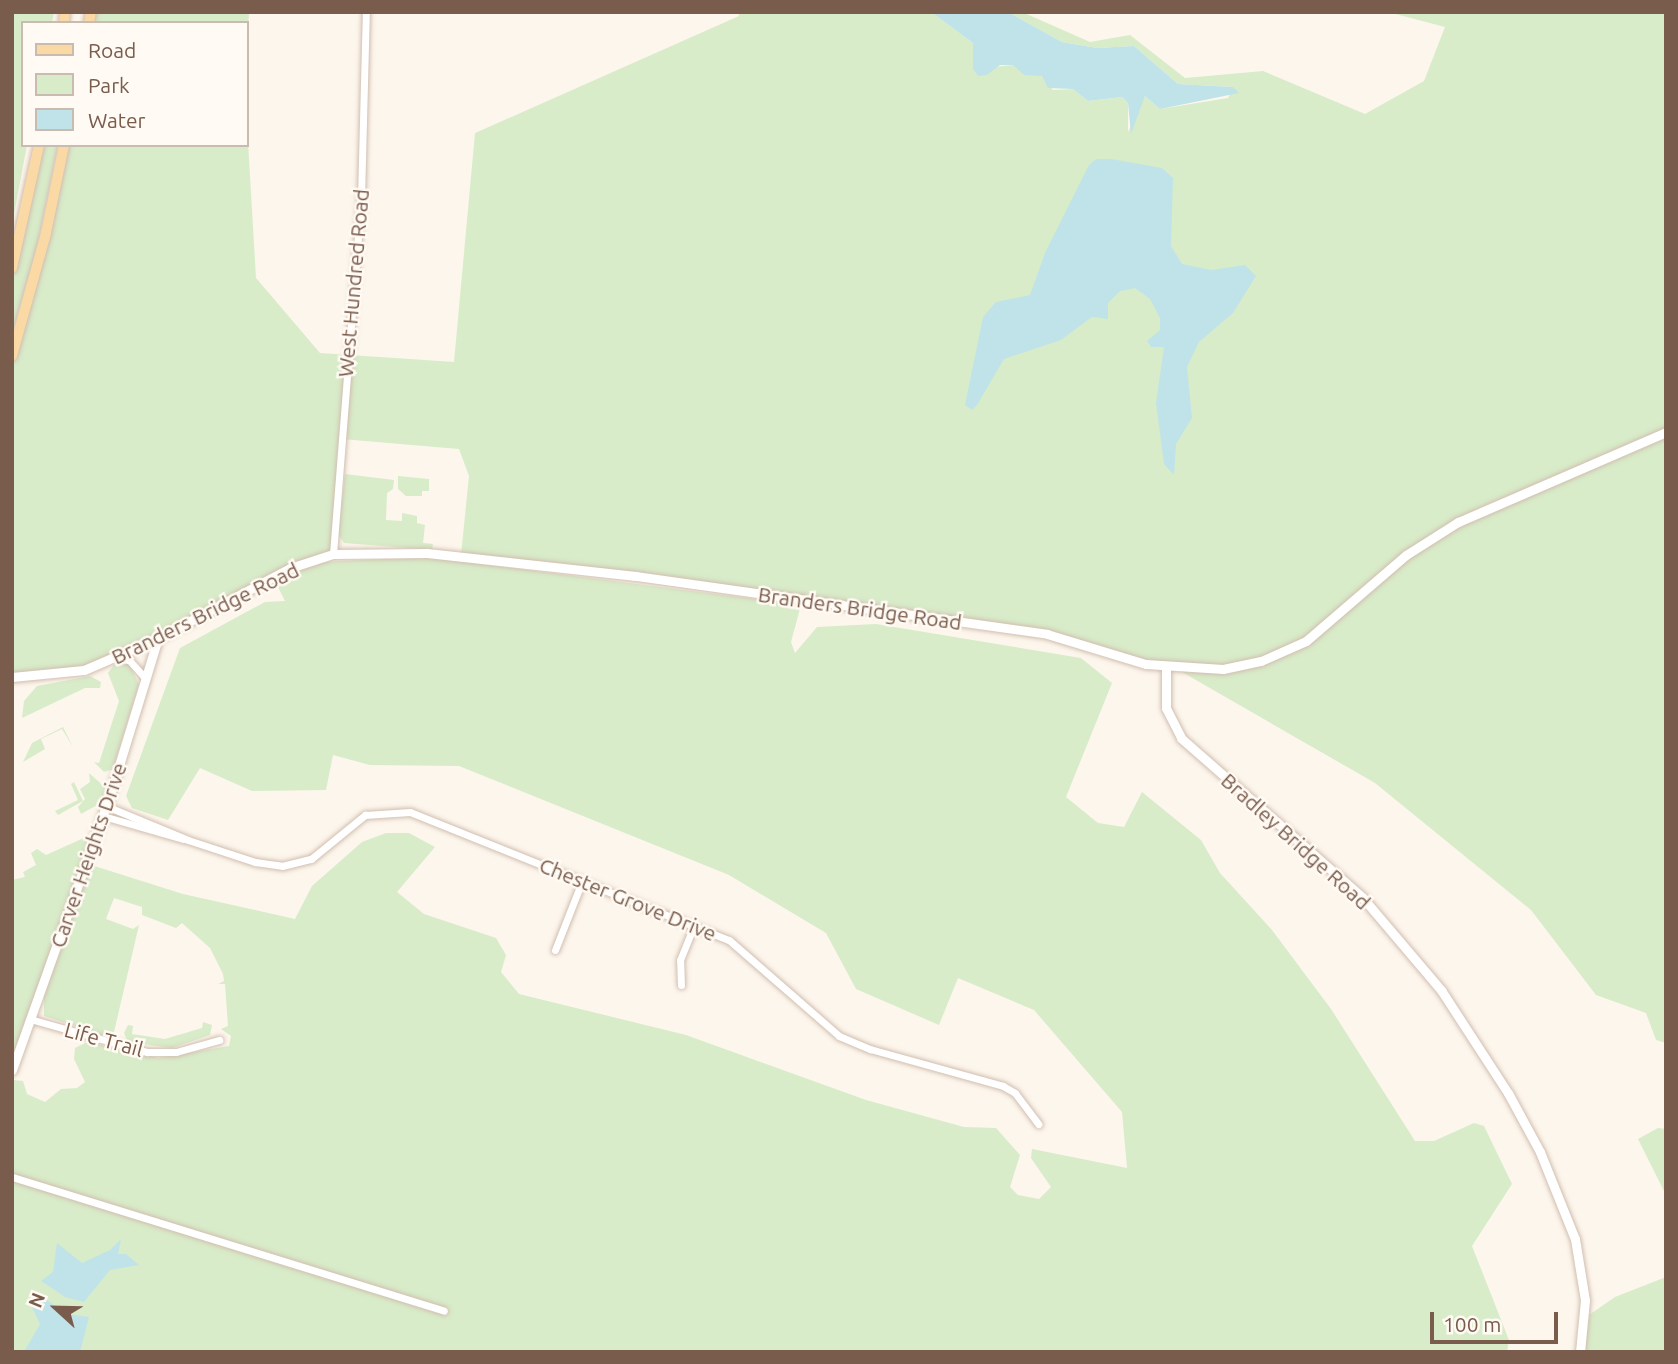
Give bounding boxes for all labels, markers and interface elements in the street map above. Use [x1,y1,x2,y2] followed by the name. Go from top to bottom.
[21,21,248,147] legend
[88,38,136,62] text: Road
[88,73,130,97] text: Park
[88,108,146,132] text: Water
[332,188,374,378] street label: West Hundred Road
[107,557,303,669] street label: Branders Bridge Road
[757,581,963,635] street label: Branders Bridge Road
[45,759,131,951] street label: Carver Heights Drive
[1216,767,1376,915] street label: Bradley Bridge Road
[536,852,720,946] street label: Chester Grove Drive
[62,1016,146,1062] street label: Life Trail
[21,1273,91,1343] north arrow
[24,1289,49,1311] text: N
[1433,1298,1561,1342] scale bar
[1443,1312,1501,1336] text: 100 m

